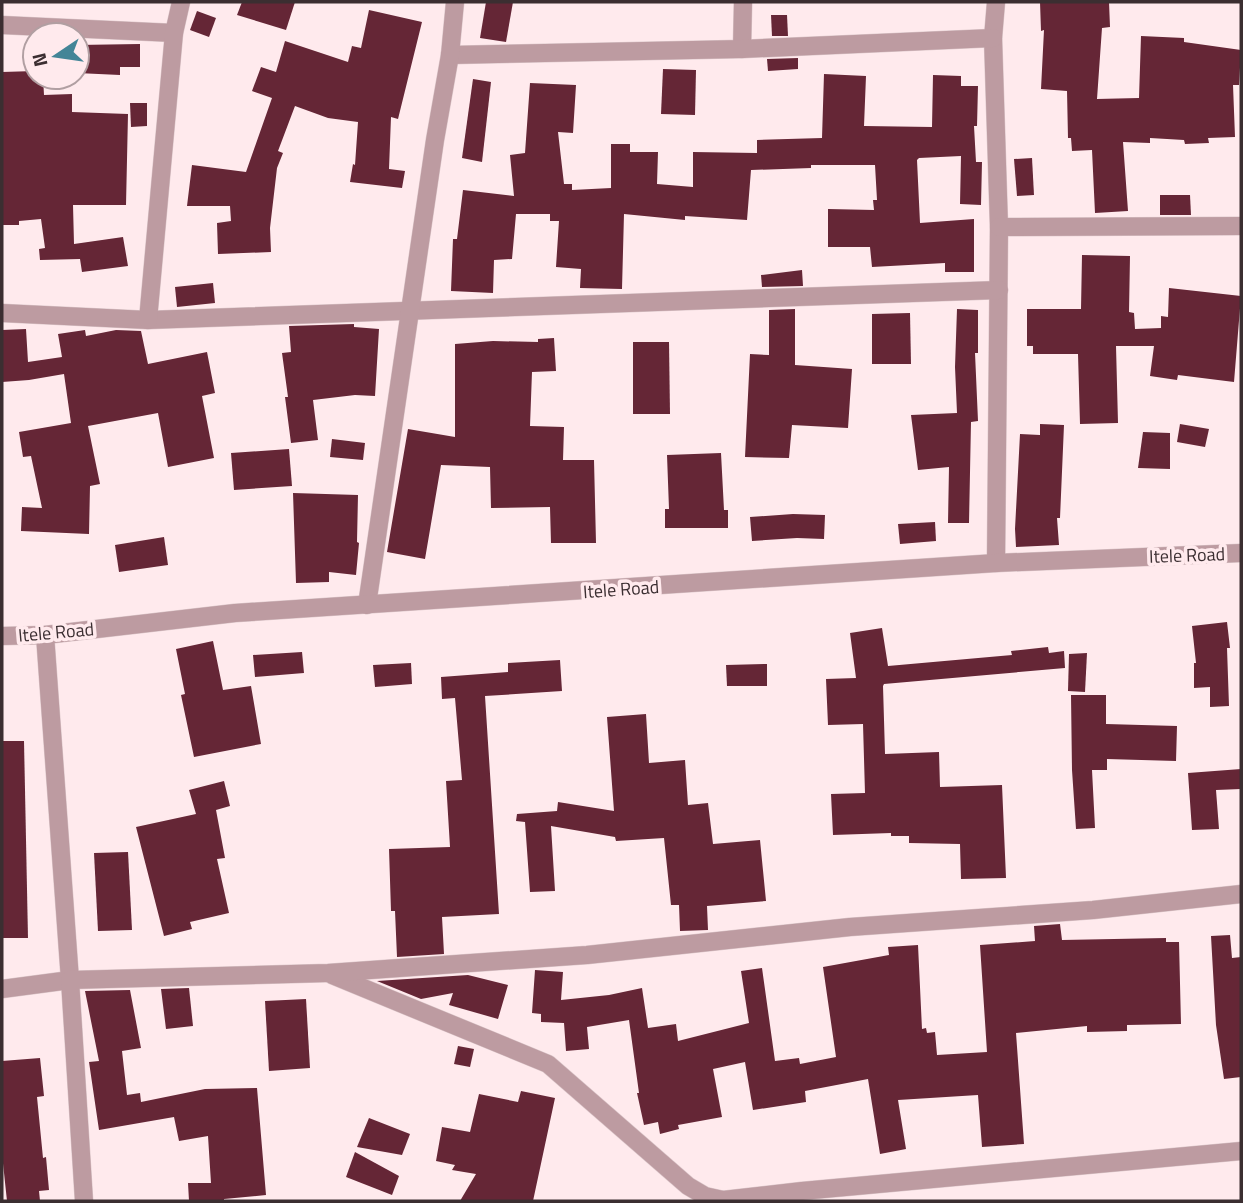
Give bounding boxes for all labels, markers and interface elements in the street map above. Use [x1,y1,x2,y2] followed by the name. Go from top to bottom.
[21,21,91,91] north arrow
[23,50,55,70] text: N
[1149,540,1225,570] street label: Itele Road
[582,573,660,605] street label: Itele Road
[17,615,95,649] street label: Itele Road

